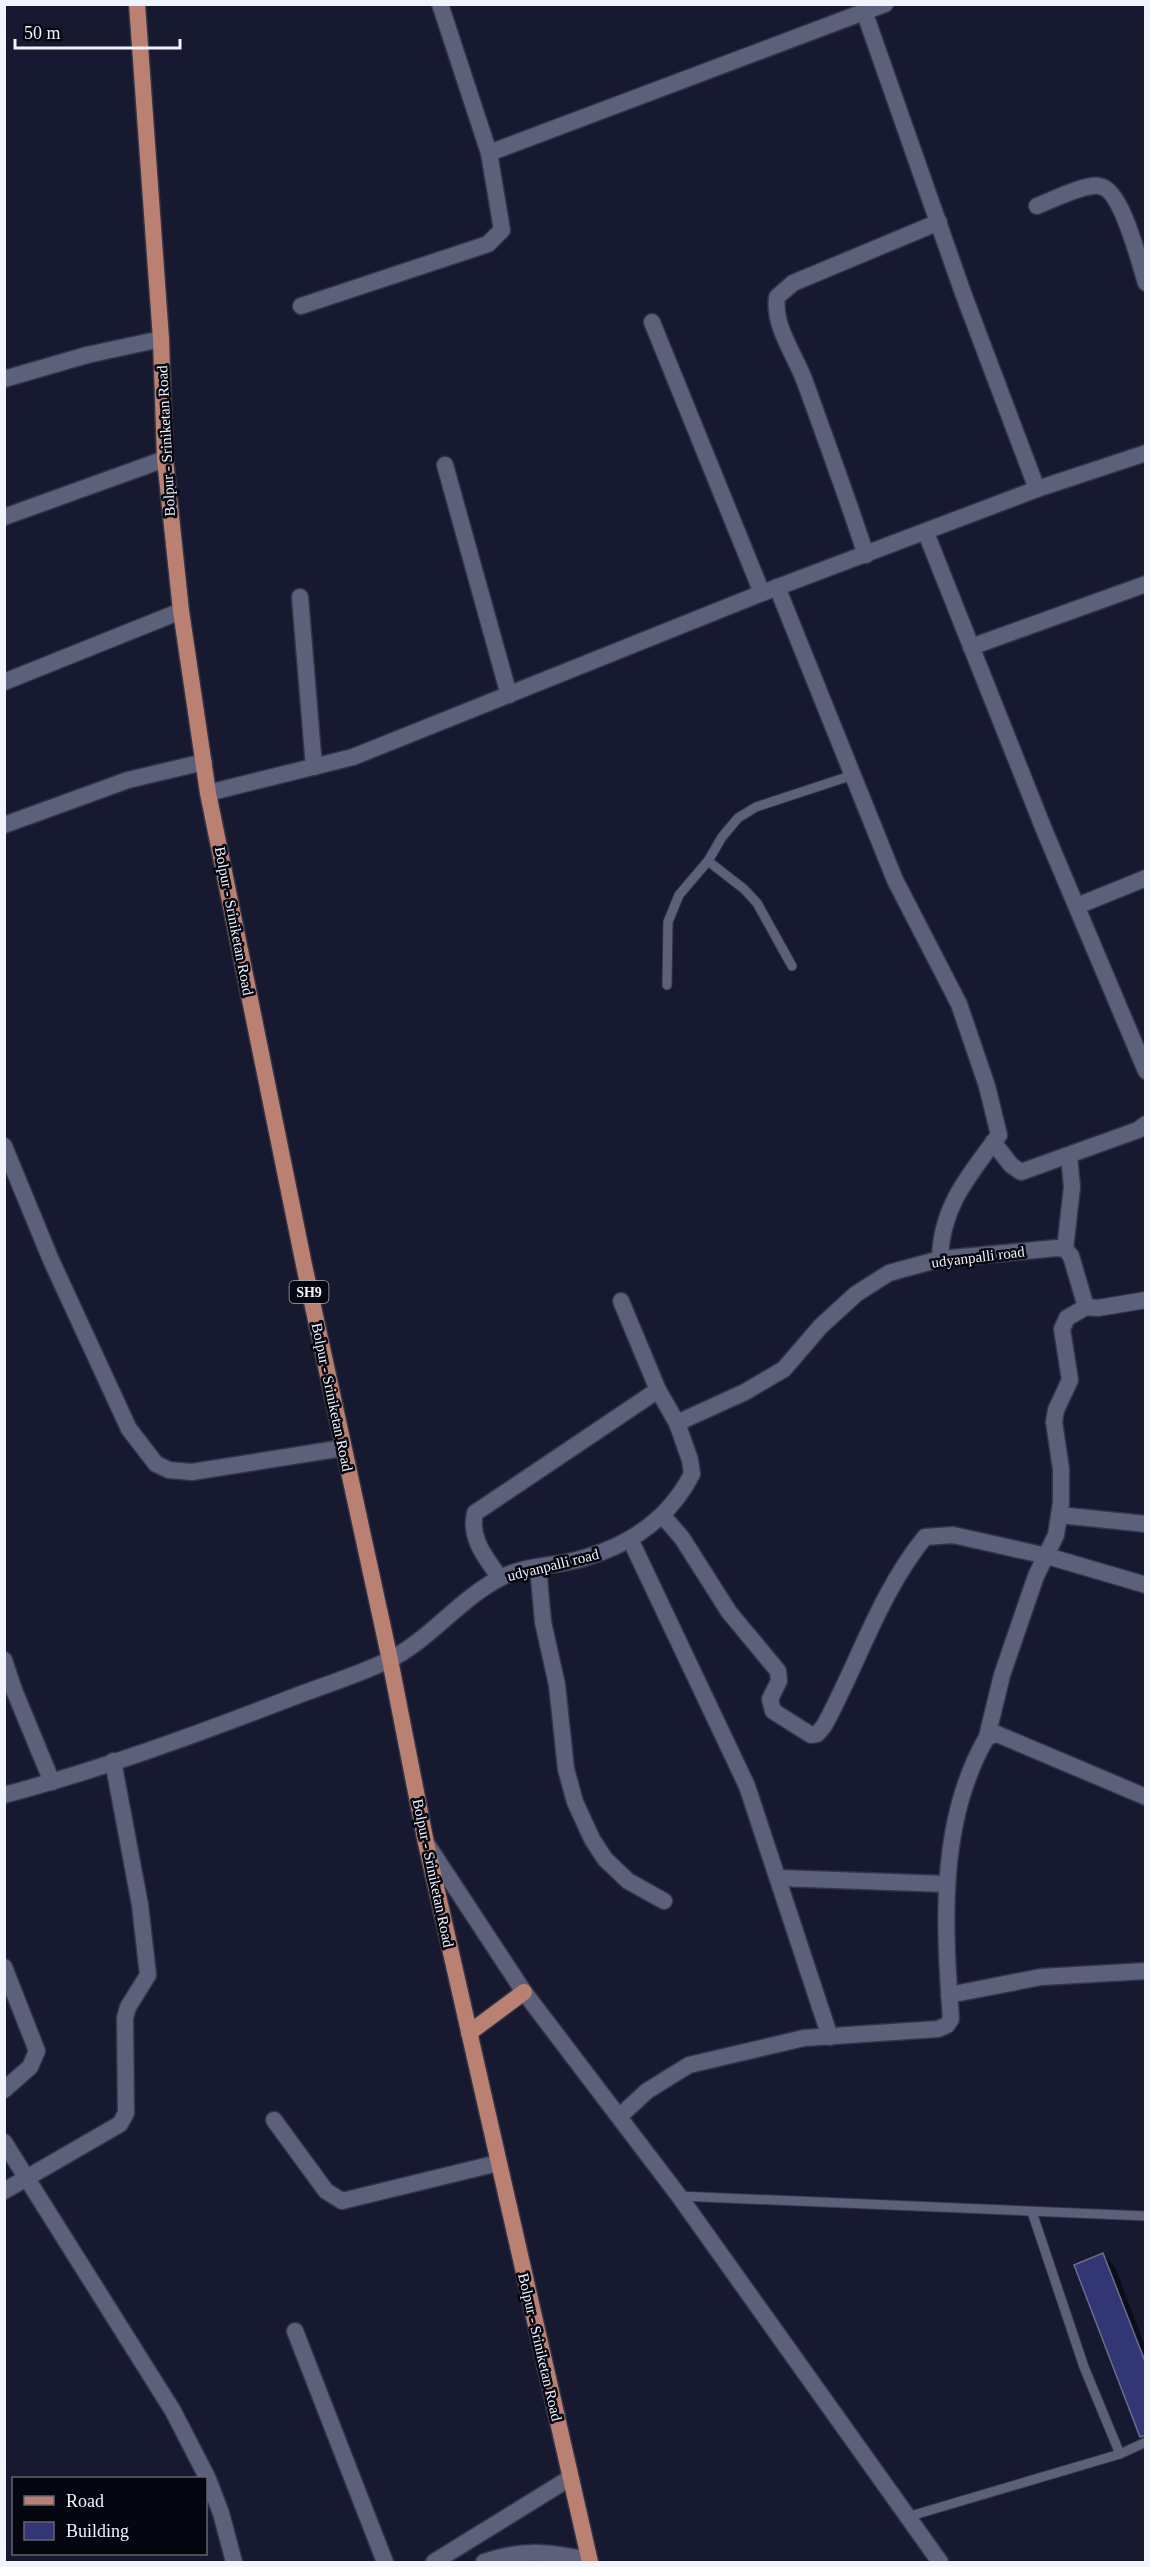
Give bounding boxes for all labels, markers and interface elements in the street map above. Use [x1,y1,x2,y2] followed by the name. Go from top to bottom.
[15,12,180,50] scale bar
[24,23,61,43] text: 50 m
[154,365,178,517] street label: Bolpur - Sriniketan Road
[212,845,256,997] street label: Bolpur - Sriniketan Road
[931,1243,1026,1271] street label: udyanpalli road
[290,1281,328,1303] road number: SH9
[308,1321,356,1473] street label: Bolpur - Sriniketan Road
[506,1546,601,1584] street label: udyanpalli road
[409,1797,457,1949] street label: Bolpur - Sriniketan Road
[515,2272,565,2423] street label: Bolpur - Sriniketan Road
[12,2477,207,2555] legend
[66,2491,104,2511] text: Road
[66,2521,129,2541] text: Building

